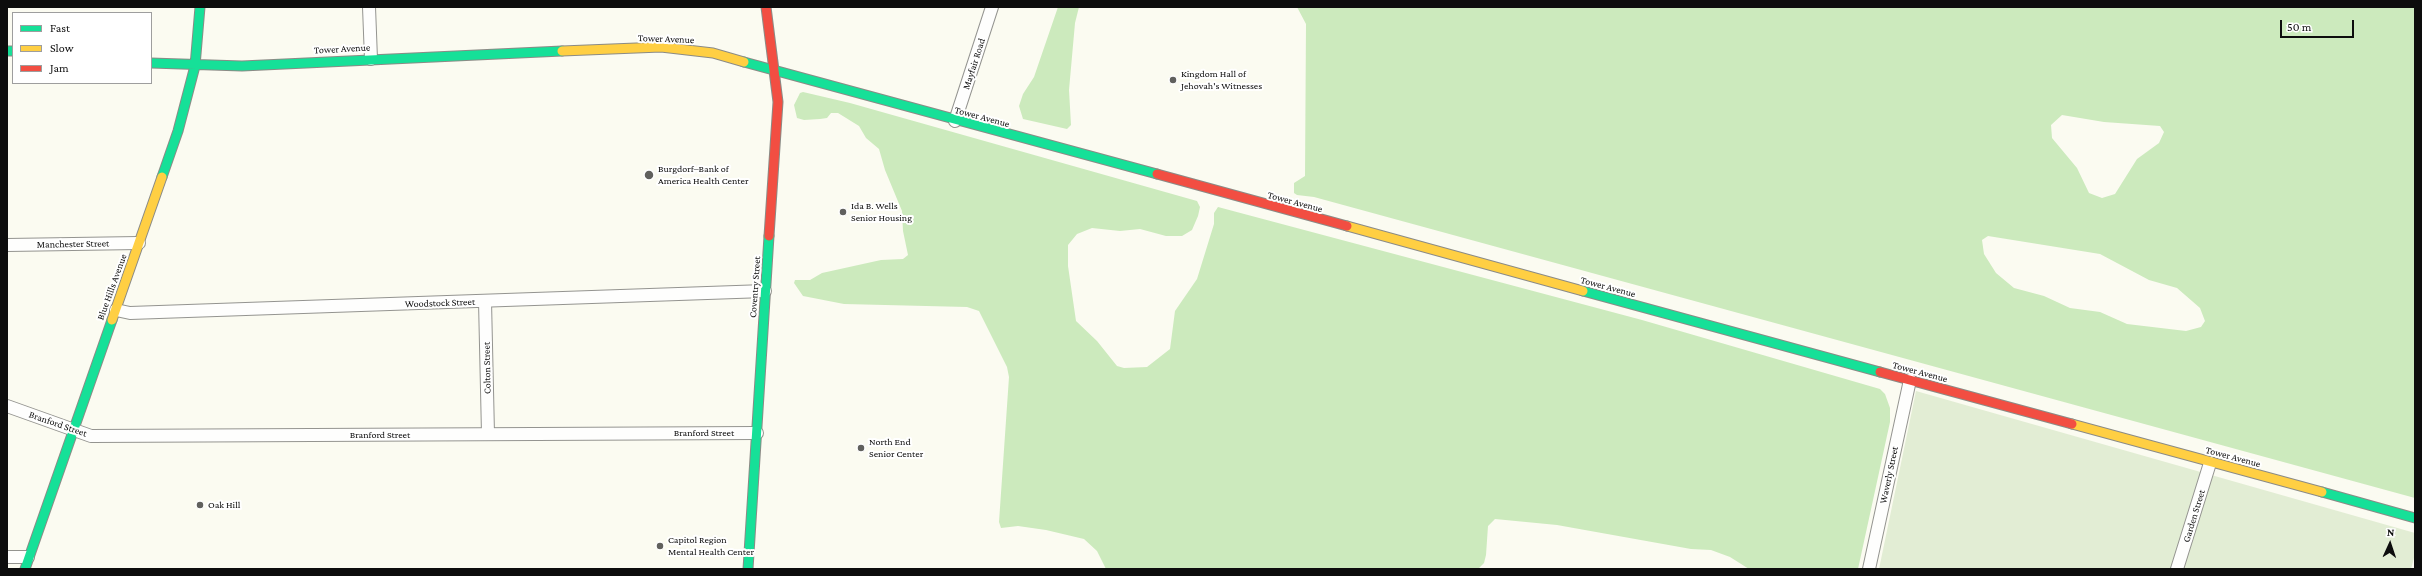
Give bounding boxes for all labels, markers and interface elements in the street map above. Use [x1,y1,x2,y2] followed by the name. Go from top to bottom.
[12,12,152,84] legend
[2282,12,2356,38] scale bar
[2287,20,2311,34] text: 50 m
[50,21,70,35] text: Fast
[638,32,694,46] street label: Tower Avenue
[960,37,988,91] street label: Mayfair Road
[50,41,74,55] text: Slow
[313,42,371,56] street label: Tower Avenue
[50,61,69,75] text: Jam
[1181,68,1262,92] place label: Kingdom Hall of Jehovah's Witnesses
[1168,75,1178,85] marker: Kingdom Hall of Jehovah's Witnesses
[953,104,1011,130] street label: Tower Avenue
[658,163,749,186] place label: Burgdorf–Bank of America Health Center
[643,169,655,181] marker: Burgdorf–Bank of America Health Center
[1266,189,1324,215] street label: Tower Avenue
[851,200,912,224] place label: Ida B. Wells Senior Housing
[838,207,848,217] marker: Ida B. Wells Senior Housing
[37,237,109,251] street label: Manchester Street
[95,252,129,322] street label: Blue Hills Avenue
[747,256,763,318] street label: Coventry Street
[1579,274,1637,300] street label: Tower Avenue
[405,296,475,310] street label: Woodstock Street
[481,342,493,394] street label: Colton Street
[1891,359,1949,385] street label: Tower Avenue
[27,408,89,440] street label: Branford Street
[674,427,734,439] street label: Branford Street
[350,429,410,441] street label: Branford Street
[869,436,923,460] place label: North End Senior Center
[856,443,866,453] marker: North End Senior Center
[2204,444,2262,470] street label: Tower Avenue
[1877,445,1901,505] street label: Waverly Street
[2180,488,2208,544] street label: Garden Street
[208,499,240,511] place label: Oak Hill
[195,500,205,510] marker: Oak Hill
[2370,524,2410,564] north arrow
[2387,526,2395,538] text: N
[668,534,754,558] place label: Capitol Region Mental Health Center
[655,541,665,551] marker: Capitol Region Mental Health Center

